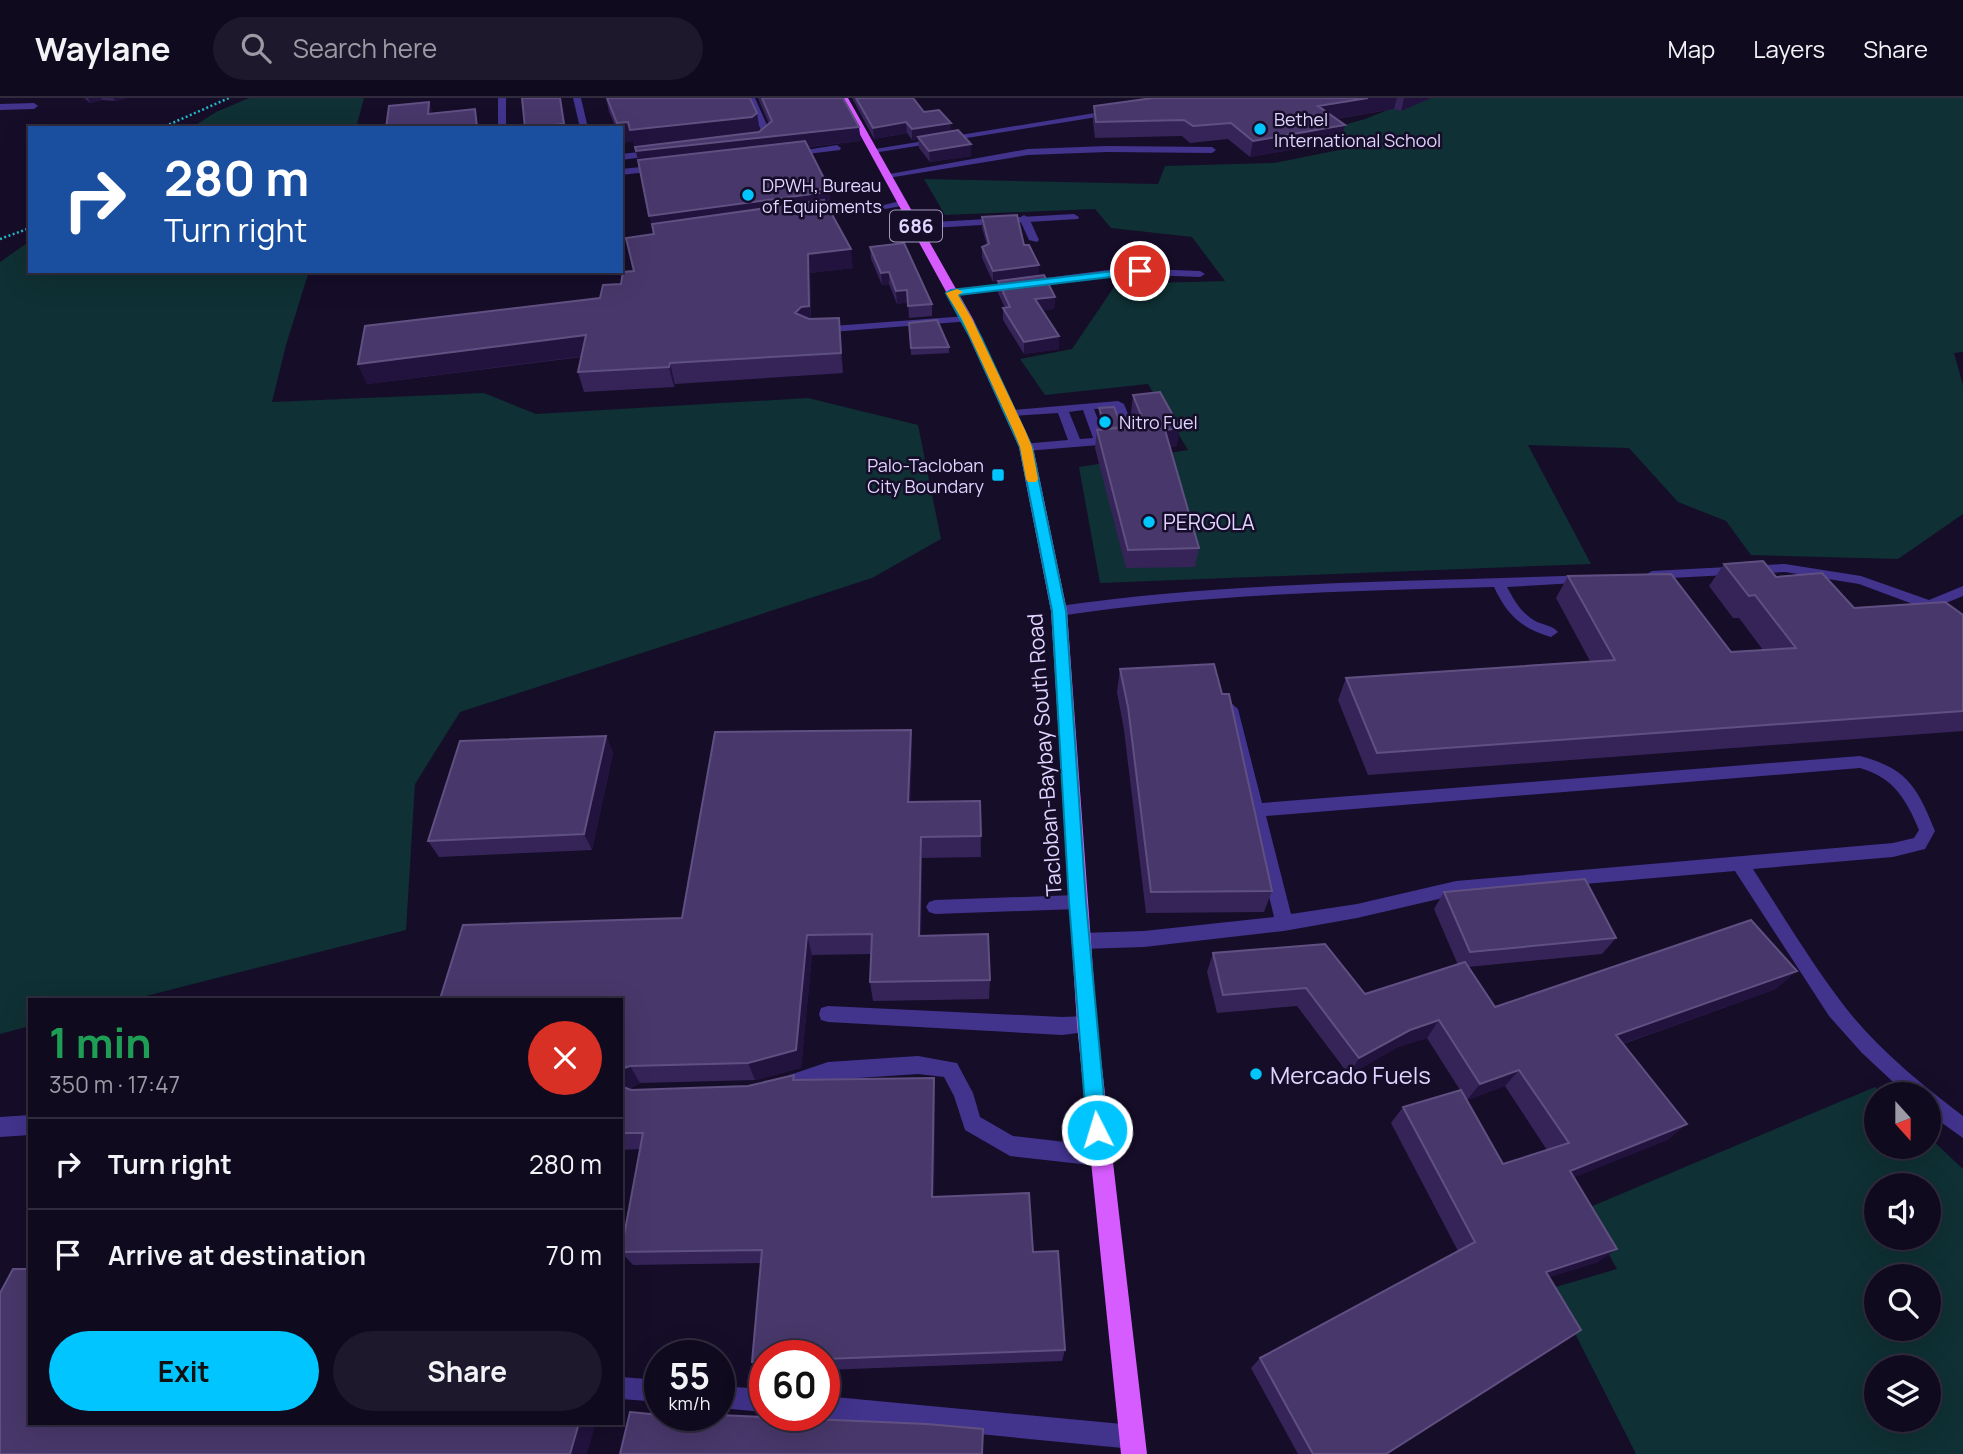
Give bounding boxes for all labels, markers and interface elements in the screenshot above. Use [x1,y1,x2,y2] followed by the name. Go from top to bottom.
[213,17,703,80] search box
[35,26,171,71] text: Waylane
[237,29,275,67] icon: search
[293,30,437,66] text: Search here
[1668,32,1715,65] text: Map
[1753,32,1825,65] text: Layers
[1863,32,1928,65] text: Share
[1274,107,1441,152] place label: Bethel International School
[1252,121,1268,137] marker: Bethel International School
[164,144,309,211] text: 280 m
[49,154,140,245] icon: right
[762,173,882,218] place label: DPWH, Bureau of Equipments
[740,187,756,203] marker: DPWH, Bureau of Equipments
[164,208,307,252] text: Turn right
[890,210,942,242] road number: 686
[1110,241,1170,301] pin
[1121,252,1159,290] icon: arrive
[1119,410,1198,434] place label: Nitro Fuel
[1097,414,1113,430] marker: Nitro Fuel
[867,453,984,498] place label: Palo-Tacloban City Boundary
[990,467,1006,483] marker: Palo-Tacloban City Boundary
[1163,508,1255,536] place label: PERGOLA
[1141,514,1157,530] marker: PERGOLA
[1020,613,1068,897] street label: Tacloban-Baybay South Road
[49,1013,152,1071] text: 1 min
[528,1021,602,1095] button: close
[1270,1058,1431,1091] place label: Mercado Fuels
[1248,1066,1264,1082] marker: Mercado Fuels
[49,1068,180,1100] text: 350 m · 17:47
[1864,1082,1941,1158] north arrow
[1864,1082,1941,1432] map controls
[1060,1093,1134,1167] position arrow
[49,1145,87,1183] icon: right
[108,1146,232,1182] text: Turn right
[529,1146,602,1182] text: 280 m
[1864,1173,1941,1250] button: sound
[49,1236,87,1274] icon: arrive
[108,1237,366,1273] text: Arrive at destination
[546,1237,602,1273] text: 70 m
[1864,1264,1941,1341] button: search
[49,1331,319,1411] button: Exit
[333,1331,602,1411] button: Share
[749,1340,840,1431] speed limit sign: 60
[669,1352,710,1400] text: 55
[1864,1355,1941,1432] button: layers
[669,1391,710,1415] text: km/h

